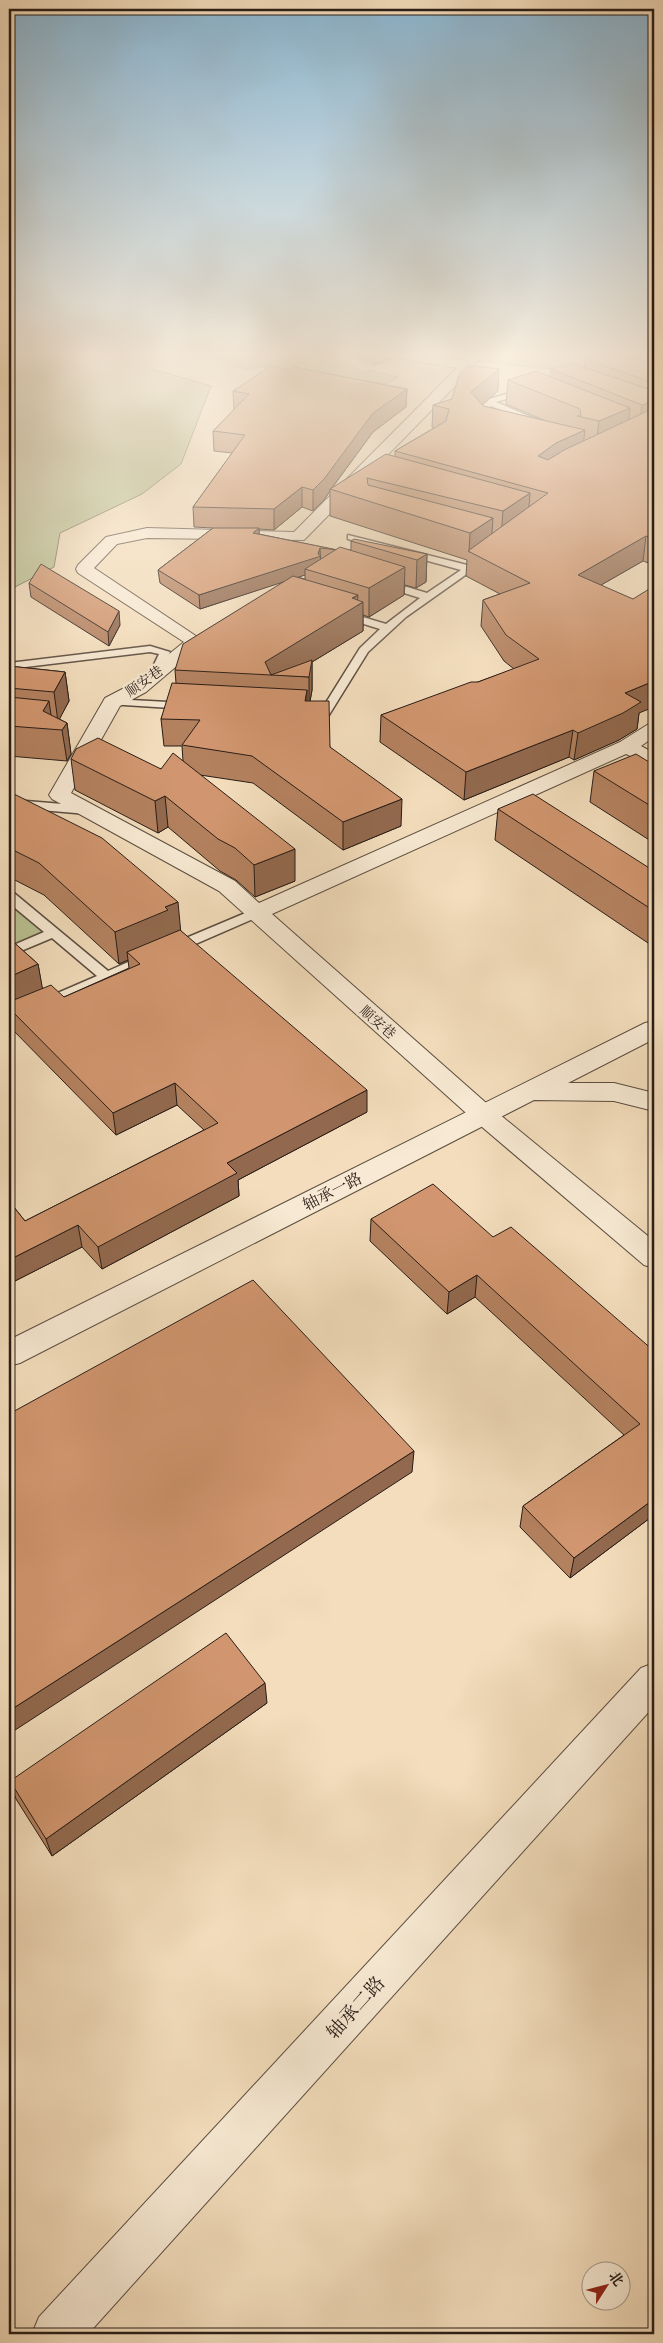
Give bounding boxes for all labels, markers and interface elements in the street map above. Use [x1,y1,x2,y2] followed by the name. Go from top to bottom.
[122,662,167,701] street label: 顺安巷
[356,1001,400,1043] street label: 顺安巷
[299,1168,366,1216] street label: 轴承一路
[321,1971,391,2045] street label: 轴承二路
[580,2260,630,2310] north arrow
[604,2267,628,2290] text: 北

